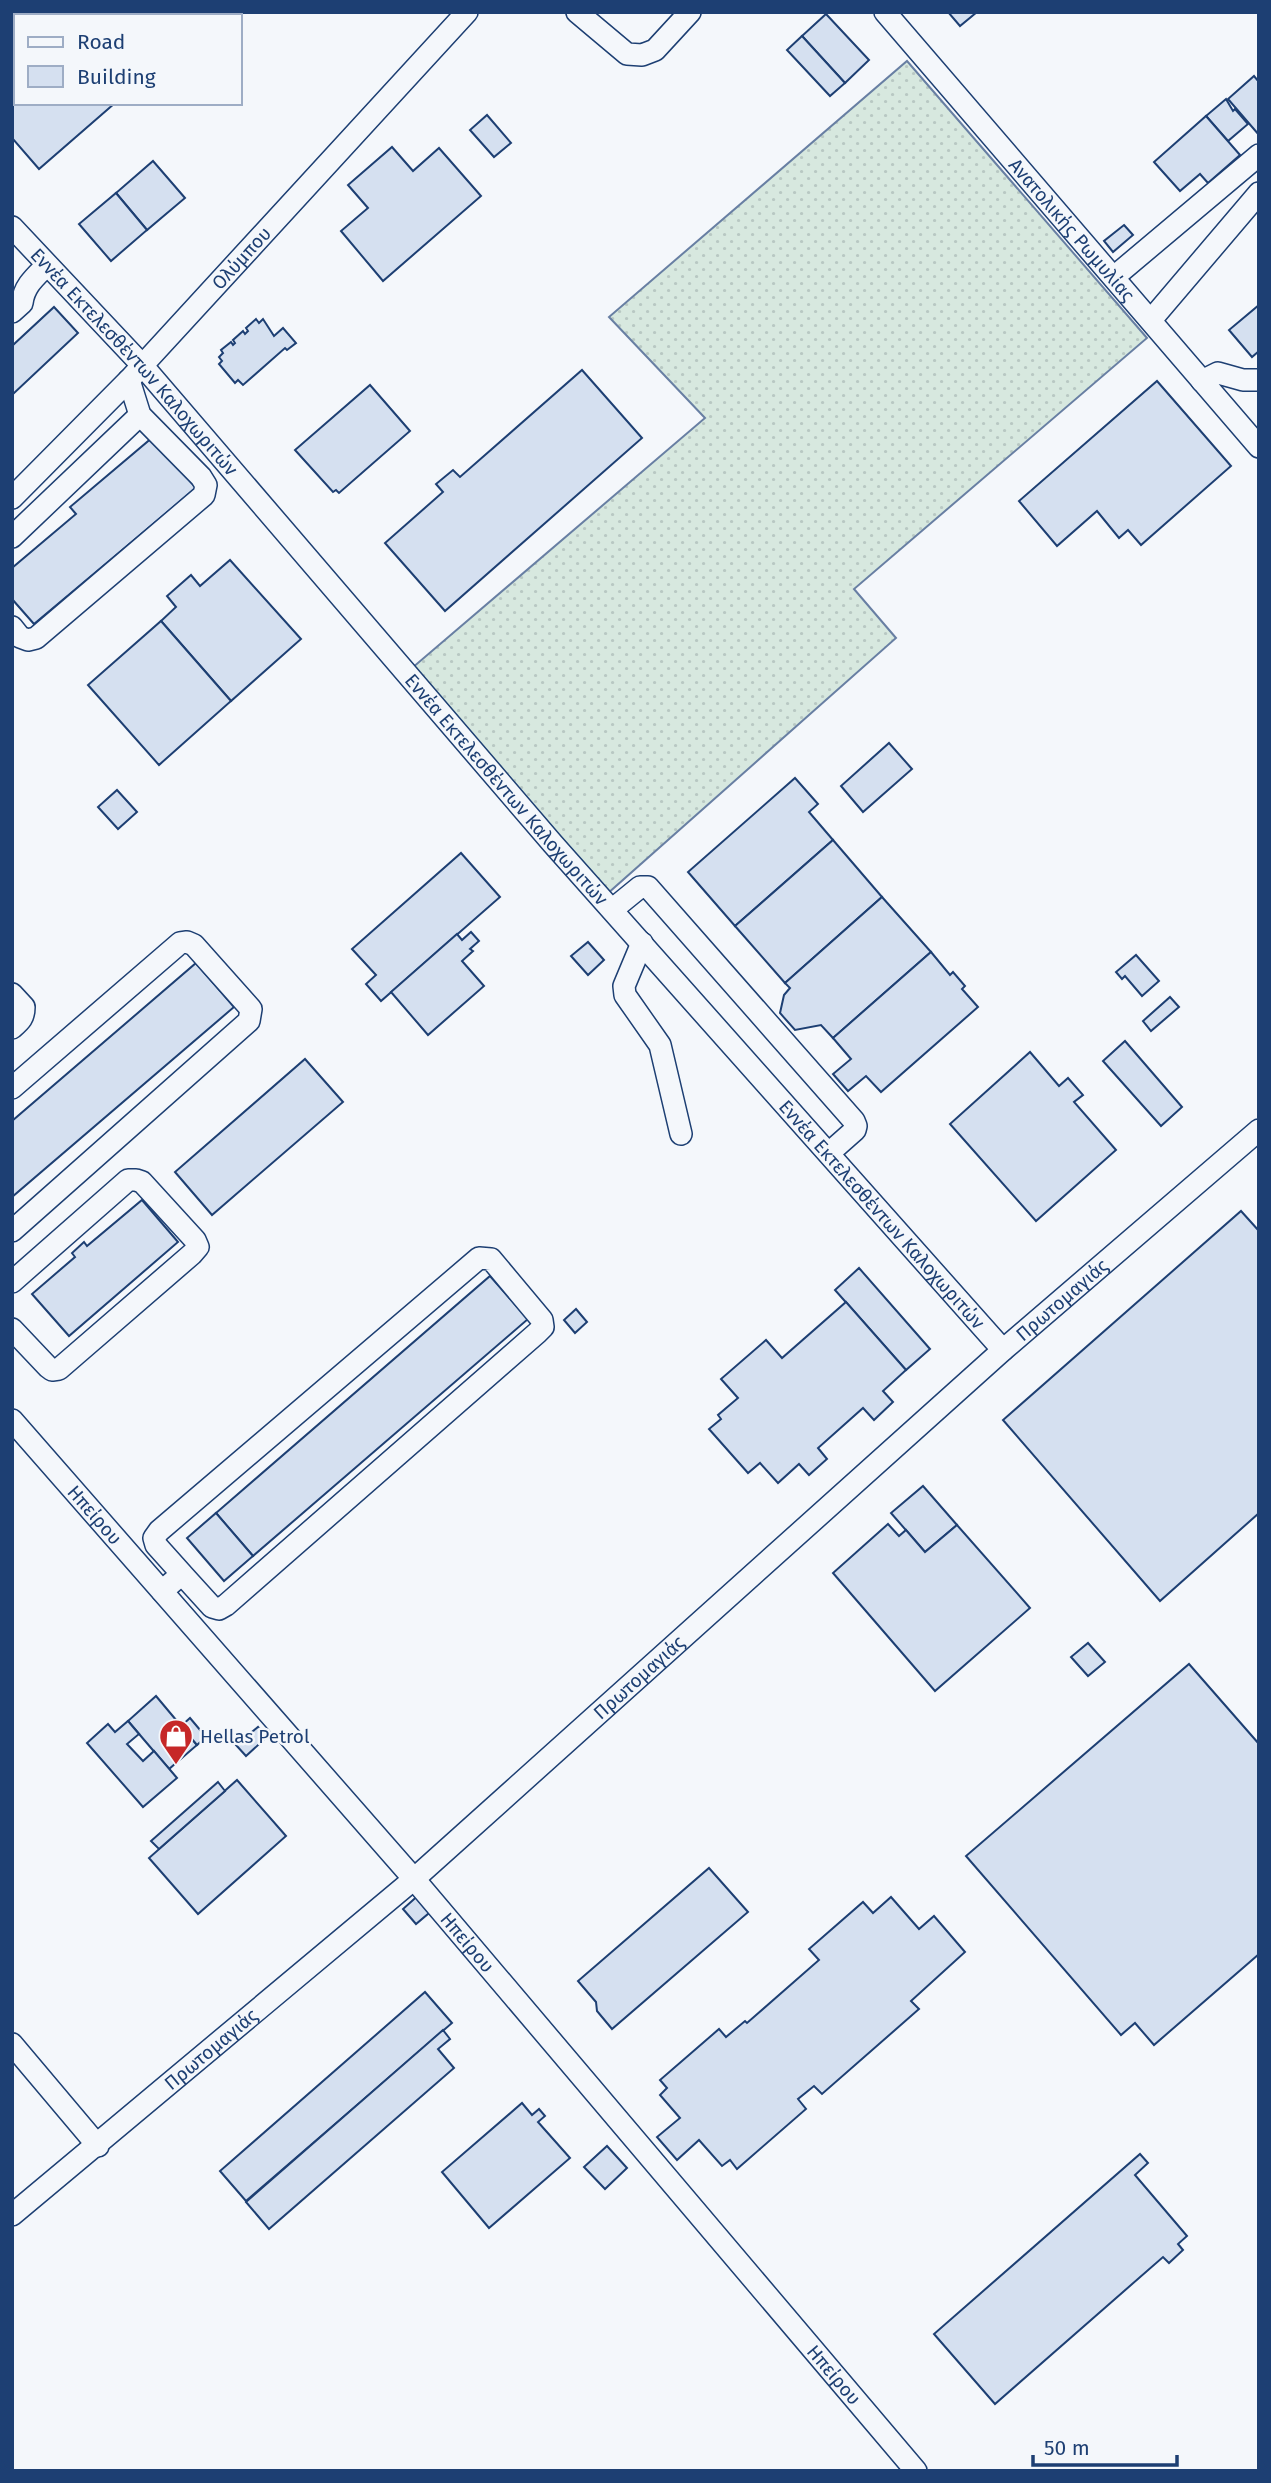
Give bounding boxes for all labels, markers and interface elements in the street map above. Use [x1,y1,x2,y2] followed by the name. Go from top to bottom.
[14,14,242,105] legend
[77,29,125,55] text: Road
[77,64,156,90] text: Building
[1004,153,1140,306] street label: Ανατολικής Ρωμυλίας
[207,222,276,294] street label: Ολύμπου
[26,243,243,480] street label: Εννέα Εκτελεσθέντων Καλοχωριτών
[400,669,613,910] street label: Εννέα Εκτελεσθέντων Καλοχωριτών
[774,1095,990,1333] street label: Εννέα Εκτελεσθέντων Καλοχωριτών
[1011,1254,1113,1346] street label: Πρωτομαγιάς
[63,1480,127,1549] street label: Ηπείρου
[589,1630,689,1724] street label: Πρωτομαγιάς
[157,1717,195,1766] shop icon: Hellas Petrol
[200,1725,310,1748] place label: Hellas Petrol
[436,1908,499,1977] street label: Ηπείρου
[159,2003,262,2094] street label: Πρωτομαγιάς
[802,2340,866,2409] street label: Ηπείρου
[1033,2424,1176,2468] scale bar
[1044,2435,1090,2461] text: 50 m

